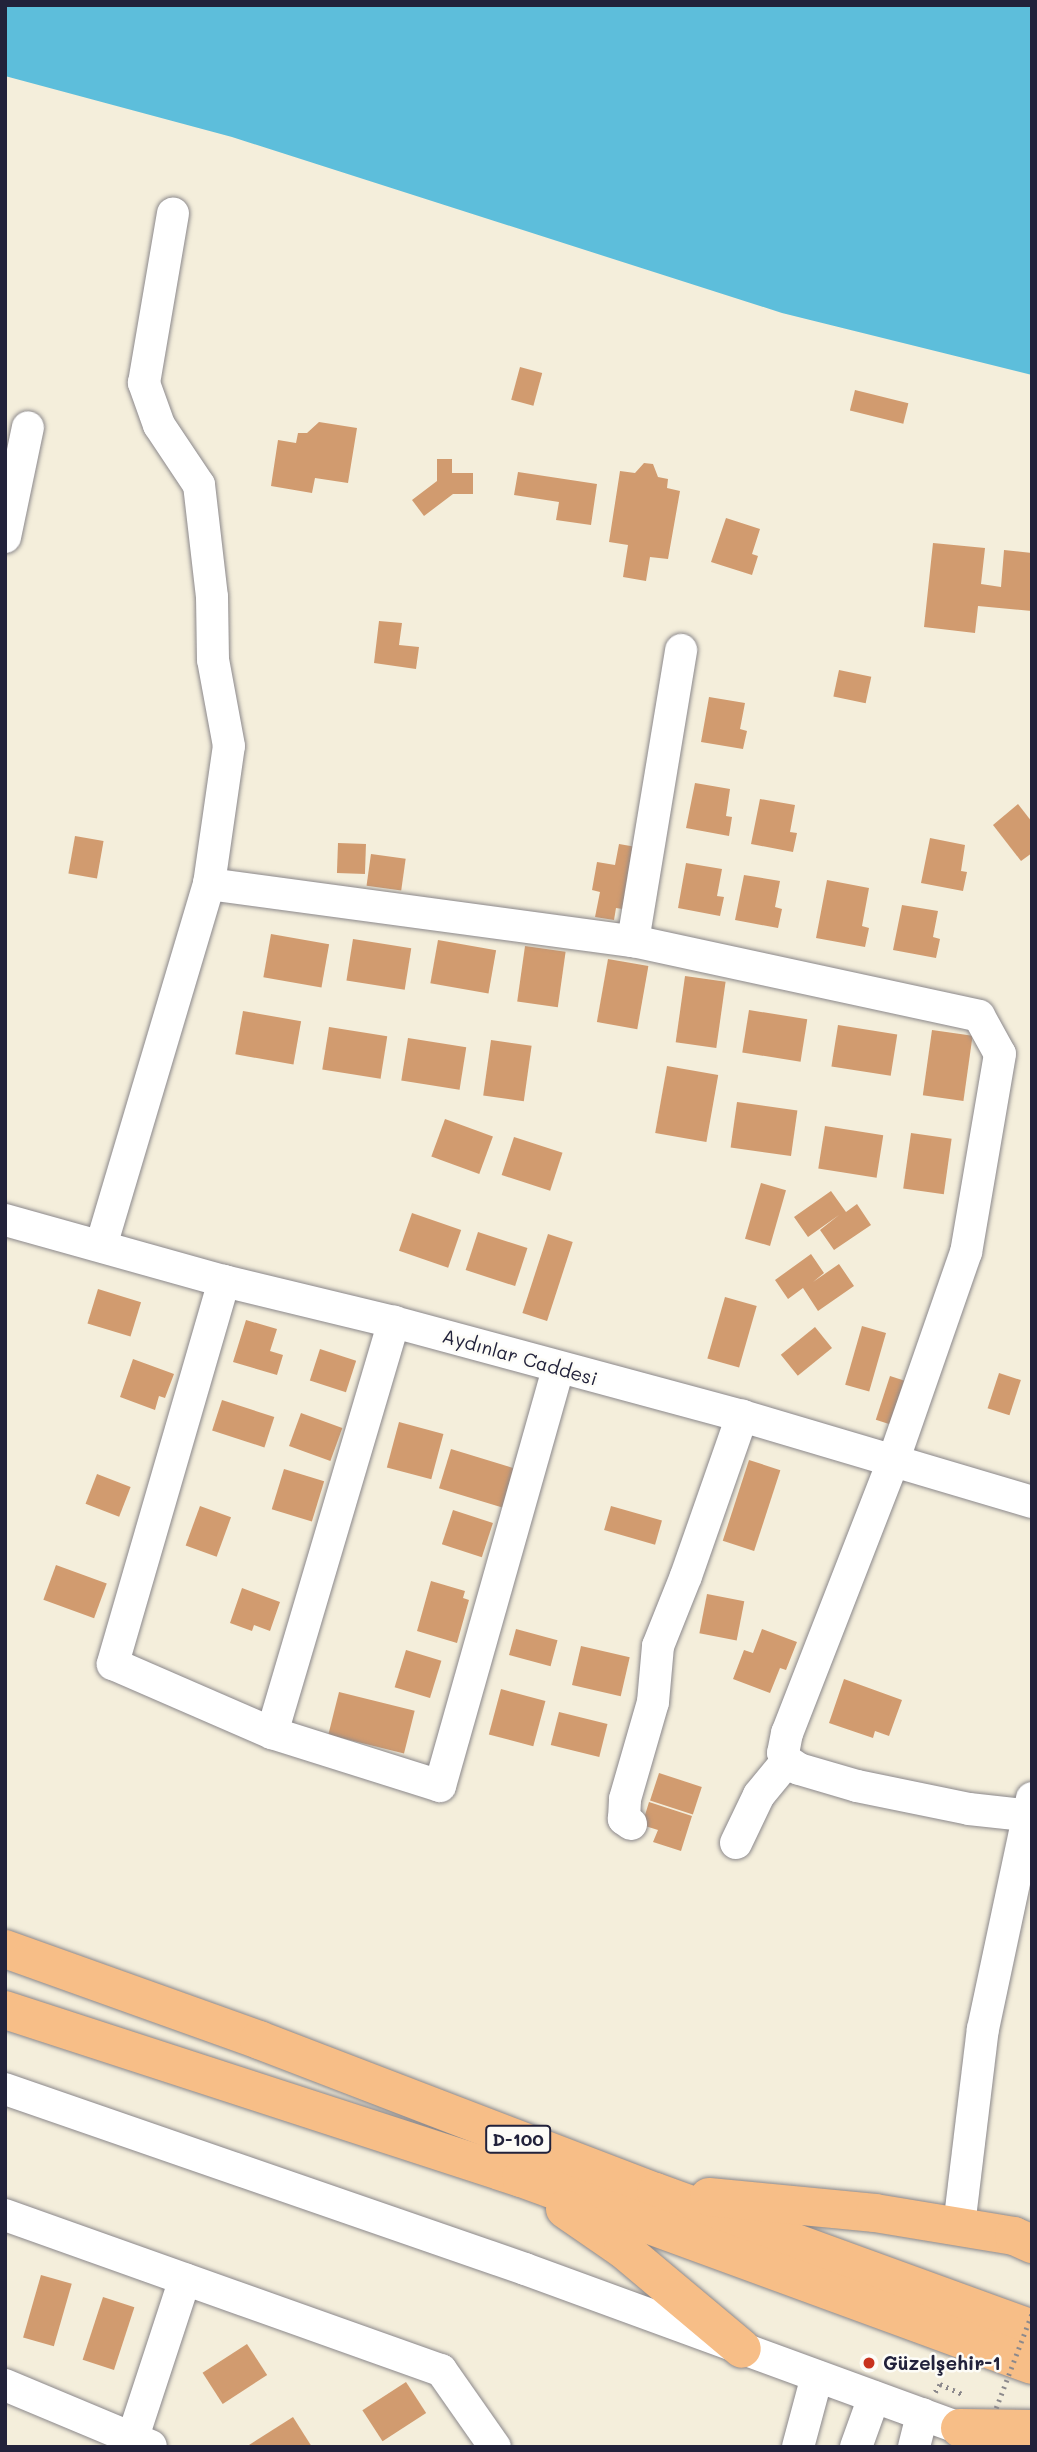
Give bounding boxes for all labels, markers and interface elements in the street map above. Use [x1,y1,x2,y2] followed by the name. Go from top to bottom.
[440,1324,600,1390] street label: Aydınlar Caddesi
[485,2124,551,2154] road number: D-100
[883,2352,1001,2374] place label: Güzelşehir-1
[861,2355,877,2371] marker: Güzelşehir-1

